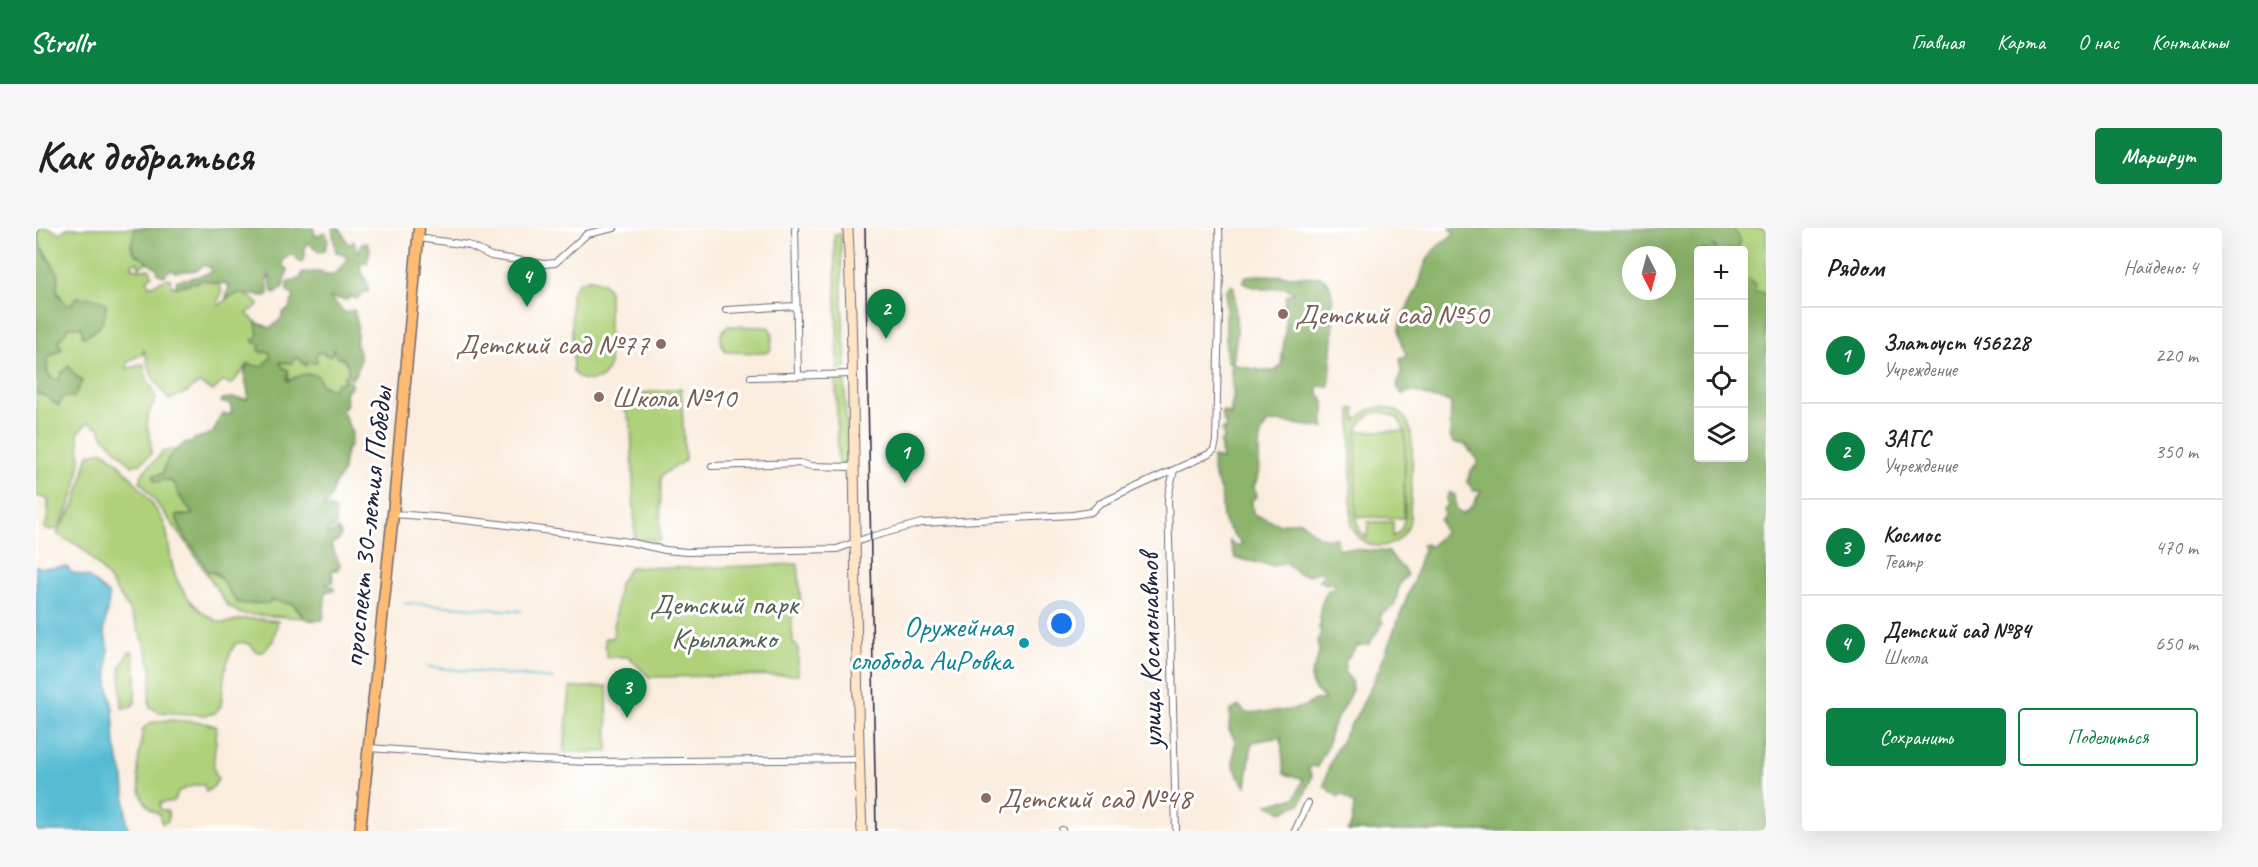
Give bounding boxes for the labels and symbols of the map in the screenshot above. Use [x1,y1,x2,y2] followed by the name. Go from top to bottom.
[1622,246,1676,300] north arrow
[508,257,546,307] pin: 4
[866,290,906,339] pin: 2
[1295,295,1491,333] place label: Детский сад №50
[1276,307,1290,321] marker: Детский сад №50
[455,325,650,363] place label: Детский сад №77
[654,337,668,351] marker: Детский сад №77
[611,378,739,416] place label: Школа №10
[333,383,401,669] street label: проспект 30-летия Победы
[592,390,606,404] marker: Школа №10
[886,434,924,483] pin: 1
[1129,548,1171,751] street label: улица Космонавтов
[650,585,800,657] park label: Детский парк Крылатко
[850,607,1015,679] place label: Оружейная слобода АиРовка
[1047,609,1076,638] your location
[1017,636,1031,650] marker: Оружейная слобода АиРовка
[608,668,646,718] pin: 3
[998,779,1194,817] place label: Детский сад №48
[979,791,993,805] marker: Детский сад №48

